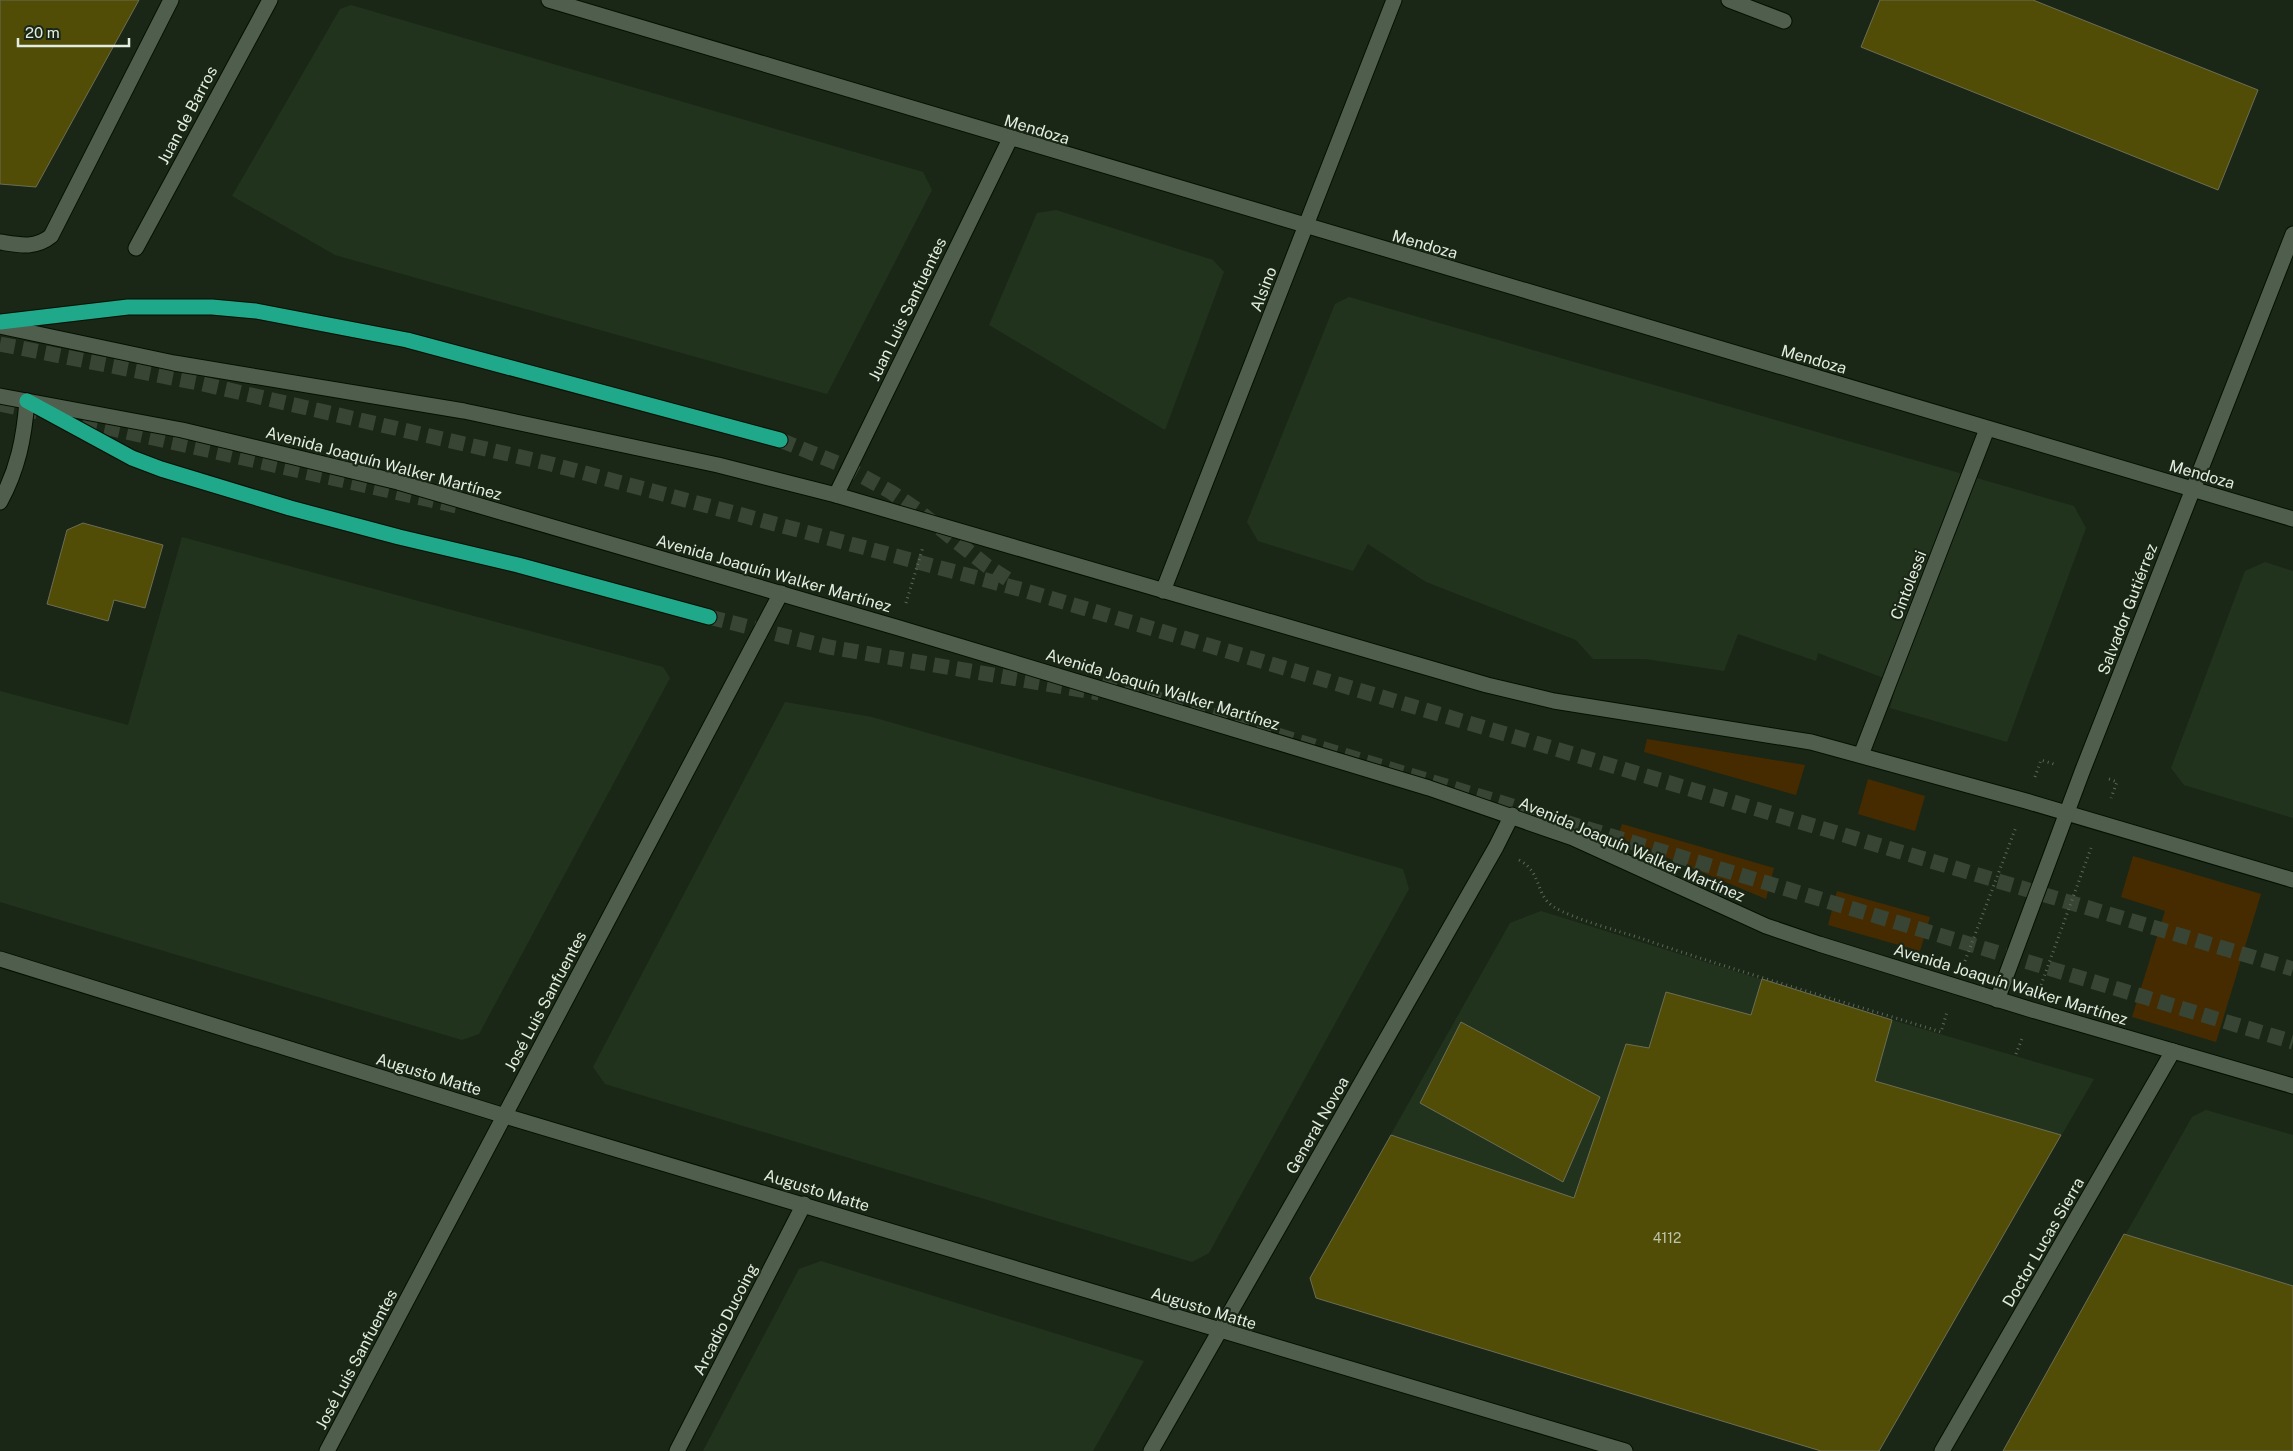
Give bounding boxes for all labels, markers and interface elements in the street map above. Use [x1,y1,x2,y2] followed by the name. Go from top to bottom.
[18,15,129,47] scale bar
[25,24,60,41] text: 20 m
[154,63,221,168] street label: Juan de Barros
[1002,111,1072,148] street label: Mendoza
[1390,226,1460,263] street label: Mendoza
[864,234,950,384] street label: Juan Luis Sanfuentes
[1246,264,1281,314] street label: Alsino
[1779,341,1849,378] street label: Mendoza
[264,423,504,504] street label: Avenida Joaquín Walker Martínez
[2167,456,2237,493] street label: Mendoza
[654,531,894,616] street label: Avenida Joaquín Walker Martínez
[2094,541,2161,677] street label: Salvador Gutiérrez
[1887,548,1930,622] street label: Cintolessi
[1044,645,1282,734] street label: Avenida Joaquín Walker Martínez
[1516,793,1748,906] street label: Avenida Joaquín Walker Martínez
[500,928,590,1075] street label: José Luis Sanfuentes
[1892,940,2130,1029] street label: Avenida Joaquín Walker Martínez
[374,1049,484,1100] street label: Augusto Matte
[1282,1073,1353,1177] street label: General Novoa
[762,1165,872,1216] street label: Augusto Matte
[1999,1174,2088,1310] street label: Doctor Lucas Sierra
[1653,1230,1681,1246] house number: 4112
[689,1260,762,1378] street label: Arcadio Ducoing
[1149,1283,1259,1334] street label: Augusto Matte
[311,1286,401,1433] street label: José Luis Sanfuentes

